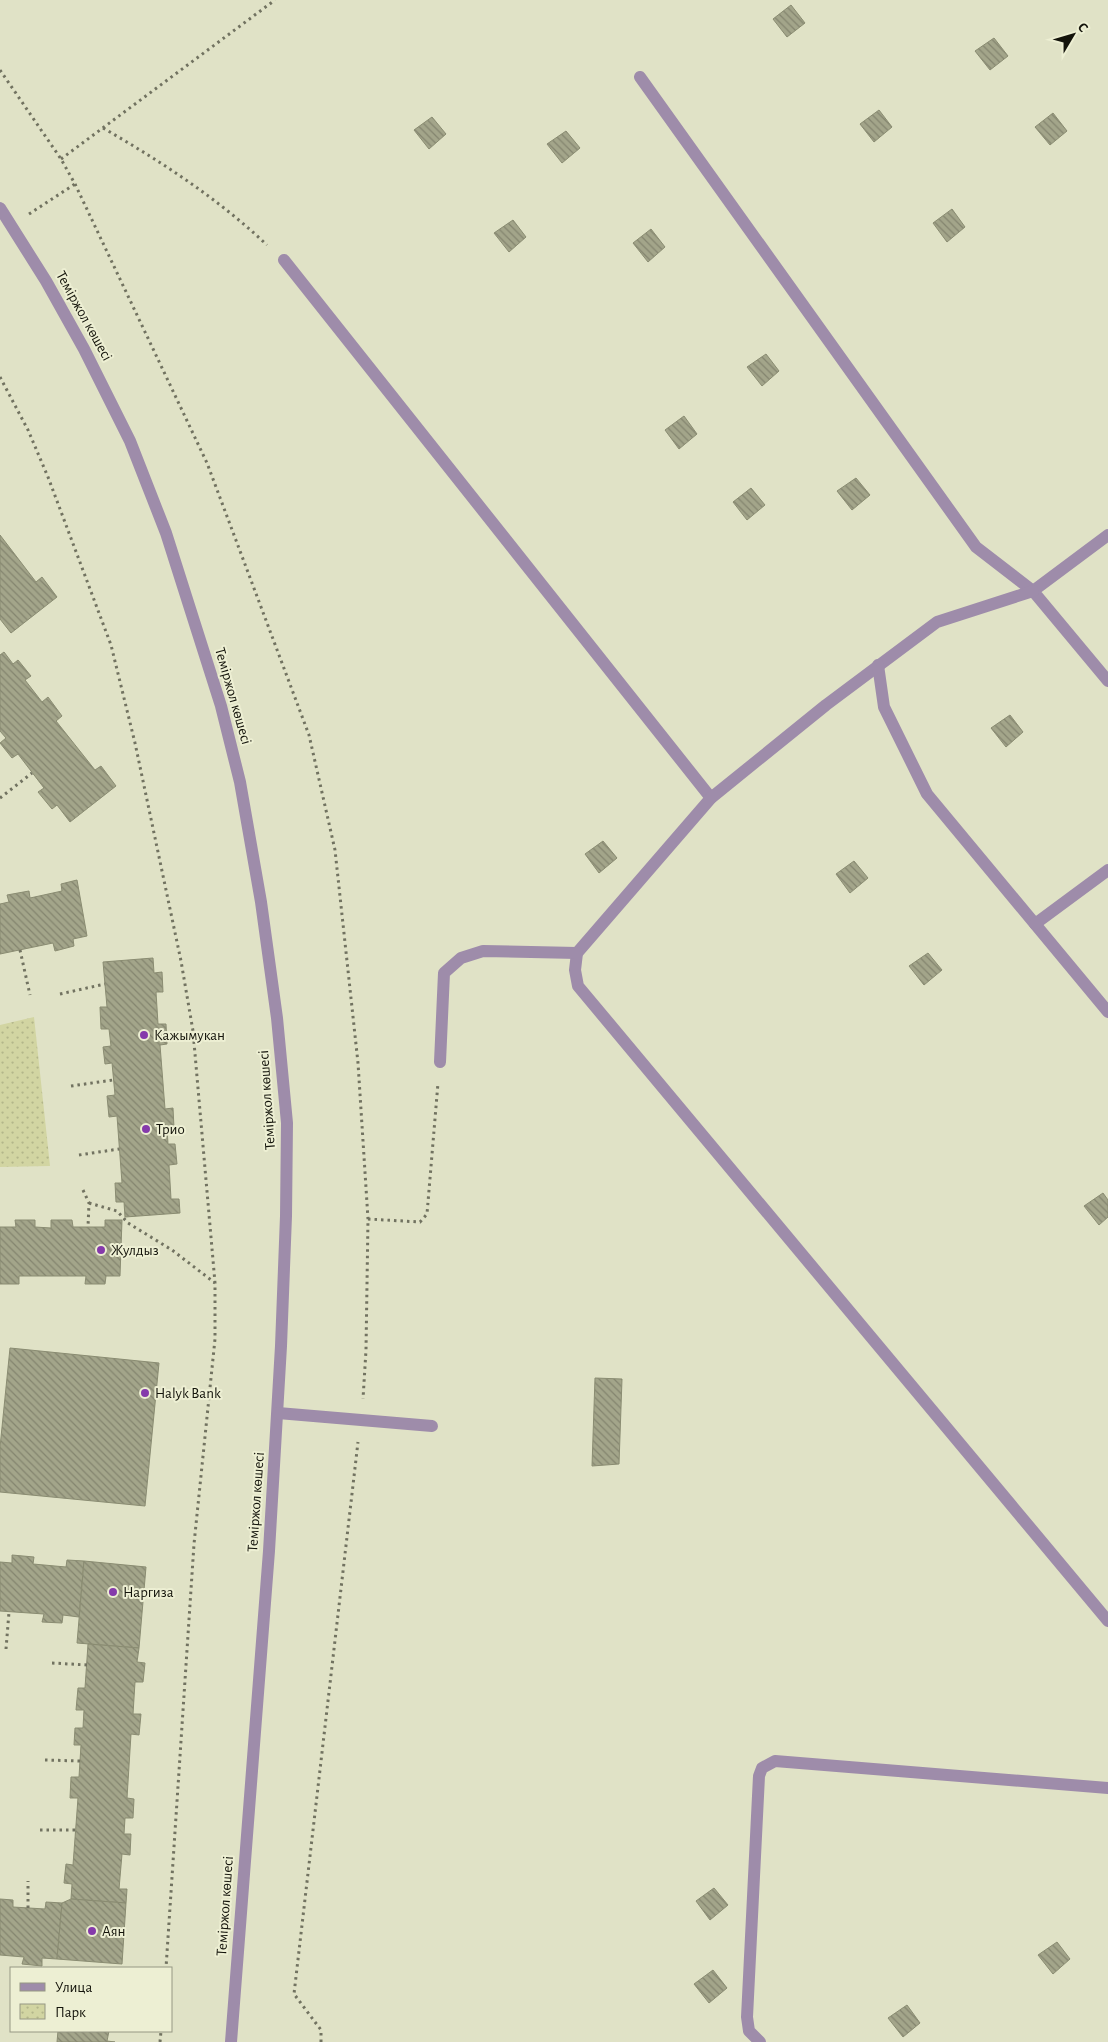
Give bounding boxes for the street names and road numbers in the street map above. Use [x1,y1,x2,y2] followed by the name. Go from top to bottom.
[53,269,115,363] street label: Теміржол көшесі
[212,646,254,746] street label: Теміржол көшесі
[256,1050,278,1150] street label: Теміржол көшесі
[245,1452,267,1552] street label: Теміржол көшесі
[214,1856,236,1956] street label: Теміржол көшесі

